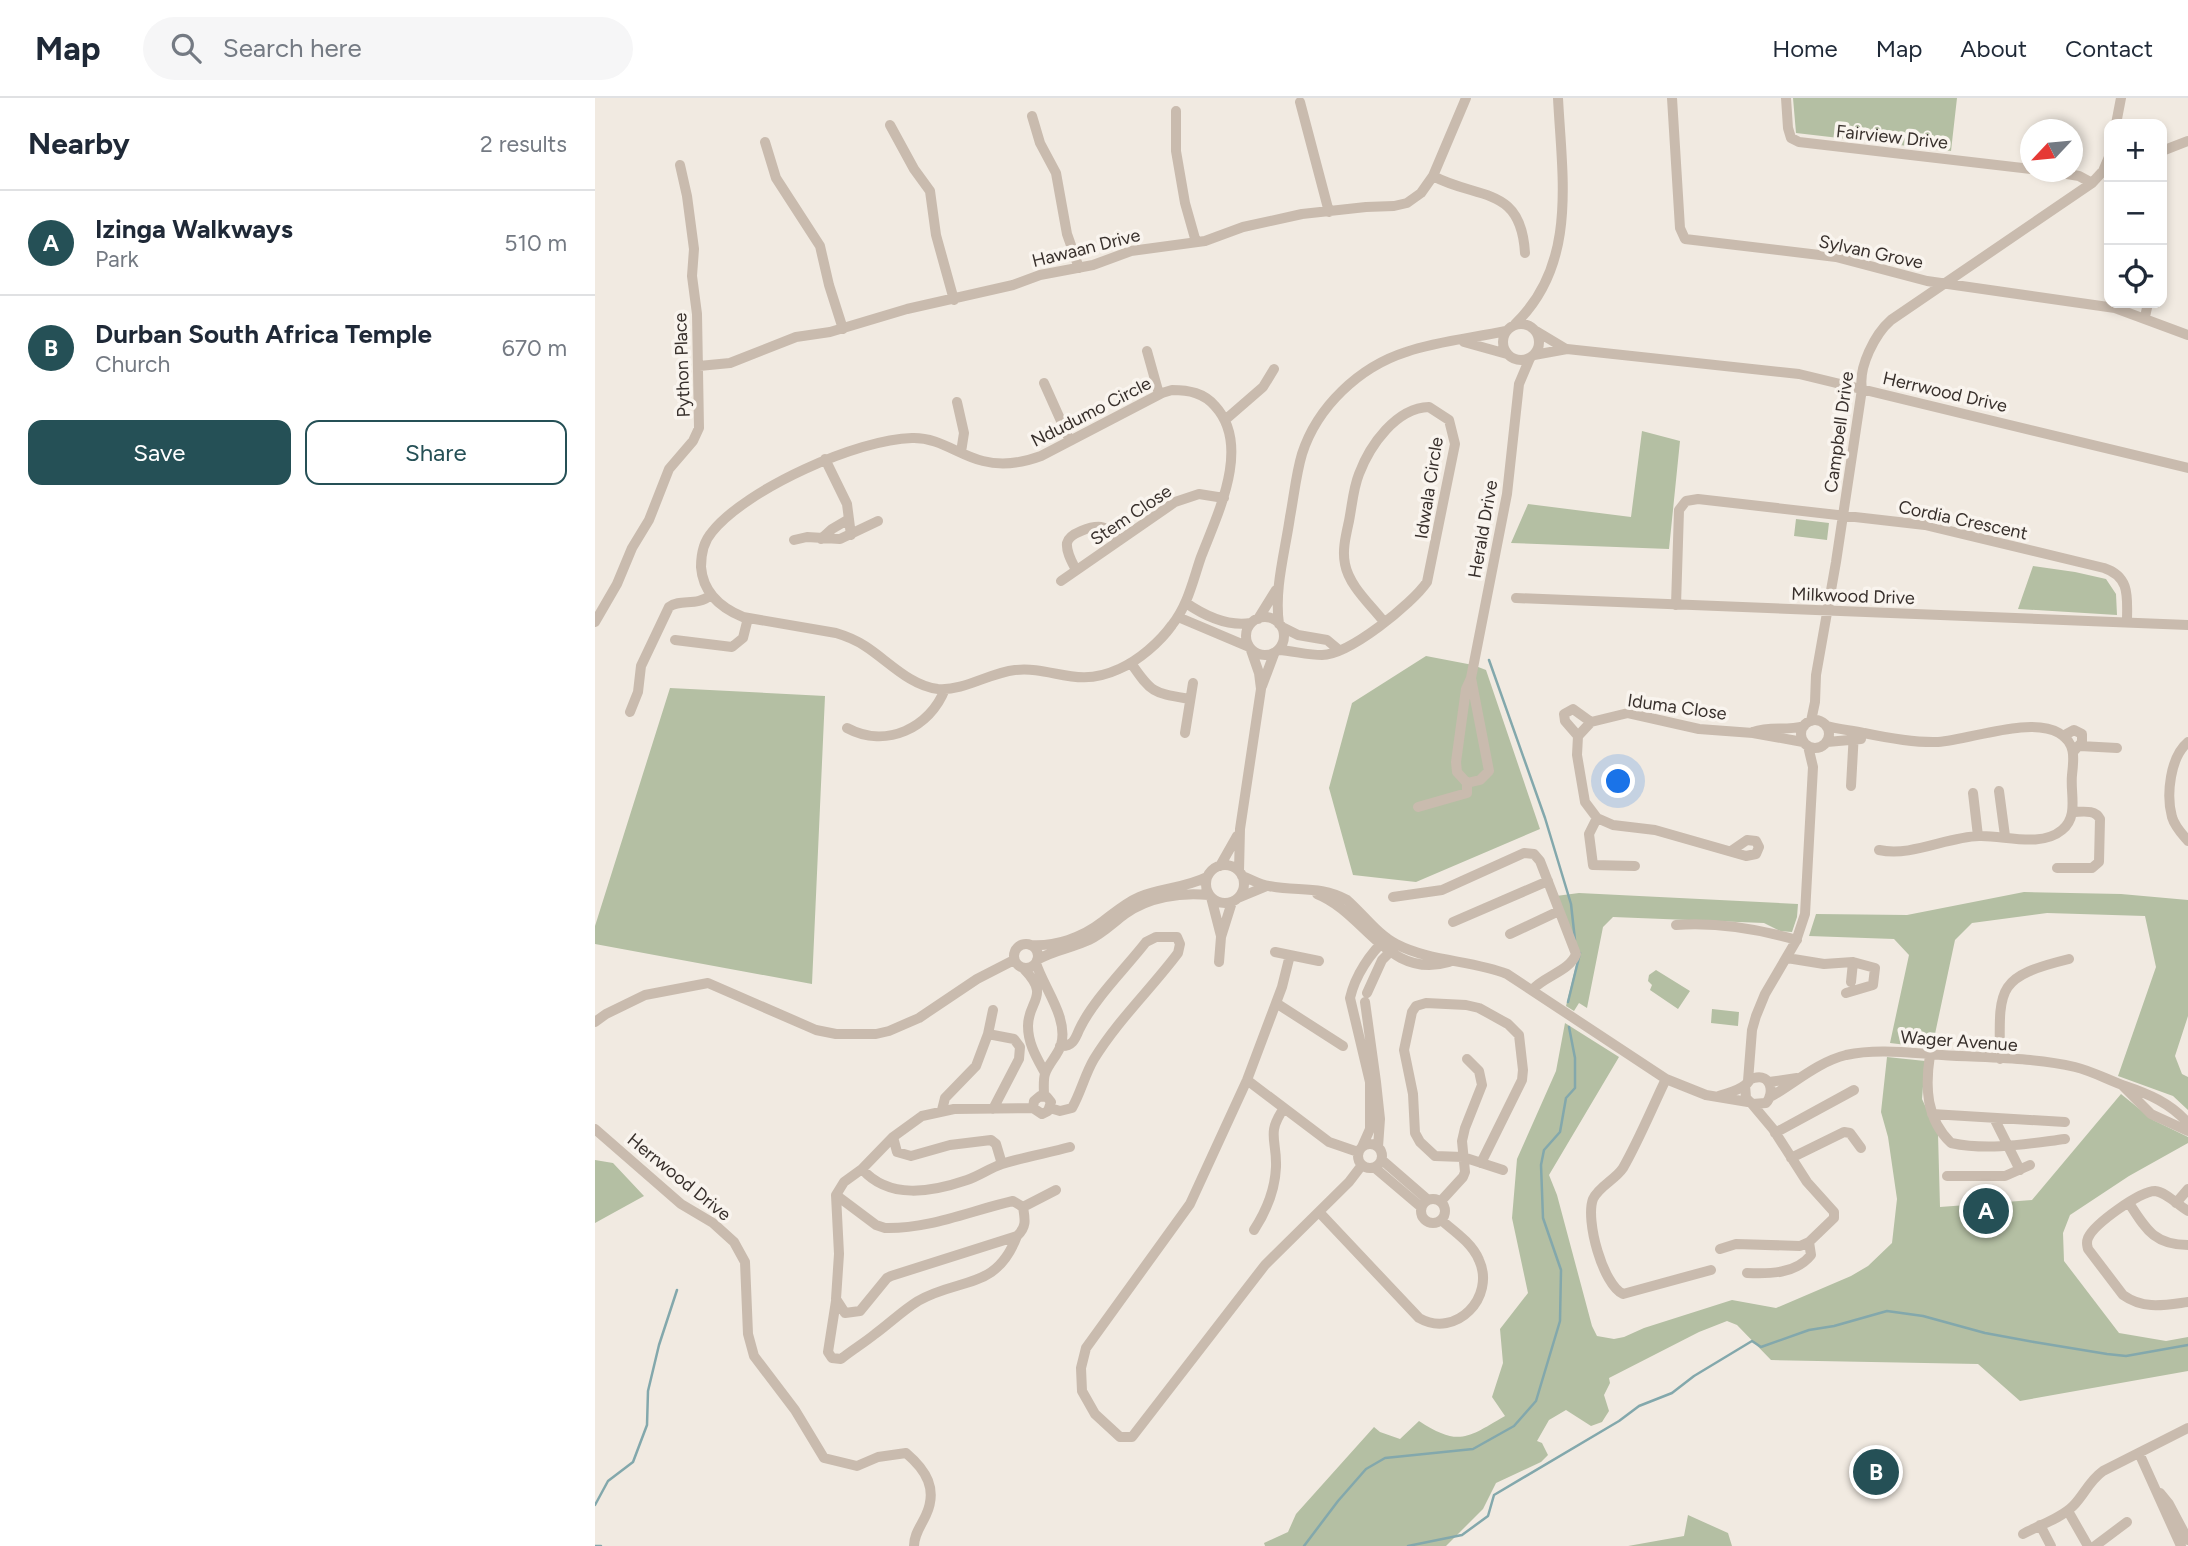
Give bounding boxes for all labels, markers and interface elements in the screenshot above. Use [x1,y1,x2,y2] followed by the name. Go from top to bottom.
[143,17,633,80] search box
[35,29,101,68] text: Map
[167,29,205,67] icon: search
[223,32,362,64] text: Search here
[1772,34,1838,63] text: Home
[1876,34,1922,63] text: Map
[1960,34,2027,63] text: About
[2065,34,2153,63] text: Contact
[2020,119,2083,182] north arrow
[2104,119,2167,308] map controls
[2104,119,2167,182] button: +
[1835,120,1949,154] street label: Fairview Drive
[28,125,130,162] text: Nearby
[480,130,567,158] text: 2 results
[2104,182,2167,245] button: −
[95,213,293,245] text: Izinga Walkways
[1030,224,1143,272] street label: Hawaan Drive
[43,229,59,257] text: A
[504,229,567,257] text: 510 m
[1817,230,1925,274] street label: Sylvan Grove
[95,245,139,273] text: Park
[2104,245,2167,308] button: locate
[669,312,695,418] street label: Python Place
[95,318,432,350] text: Durban South Africa Temple
[44,334,58,362] text: B
[502,334,567,362] text: 670 m
[95,350,170,378] text: Church
[1881,367,2009,417] street label: Herrwood Drive
[1820,370,1858,494] street label: Campbell Drive
[1027,372,1155,452] street label: Ndudumo Circle
[28,420,291,485] button: Save
[305,420,567,485] button: Share
[1410,435,1448,541] street label: Idwala Circle
[1464,478,1502,580] street label: Herald Drive
[1086,480,1176,550] street label: Stem Close
[1896,496,2030,544] street label: Cordia Crescent
[1791,583,1915,609] street label: Milkwood Drive
[1626,689,1728,725] street label: Iduma Close
[1601,764,1635,798] your location
[1900,1026,2019,1056] street label: Wager Avenue
[623,1129,735,1226] street label: Herrwood Drive
[1963,1185,2009,1237] pin: A
[1853,1446,1899,1498] pin: B

